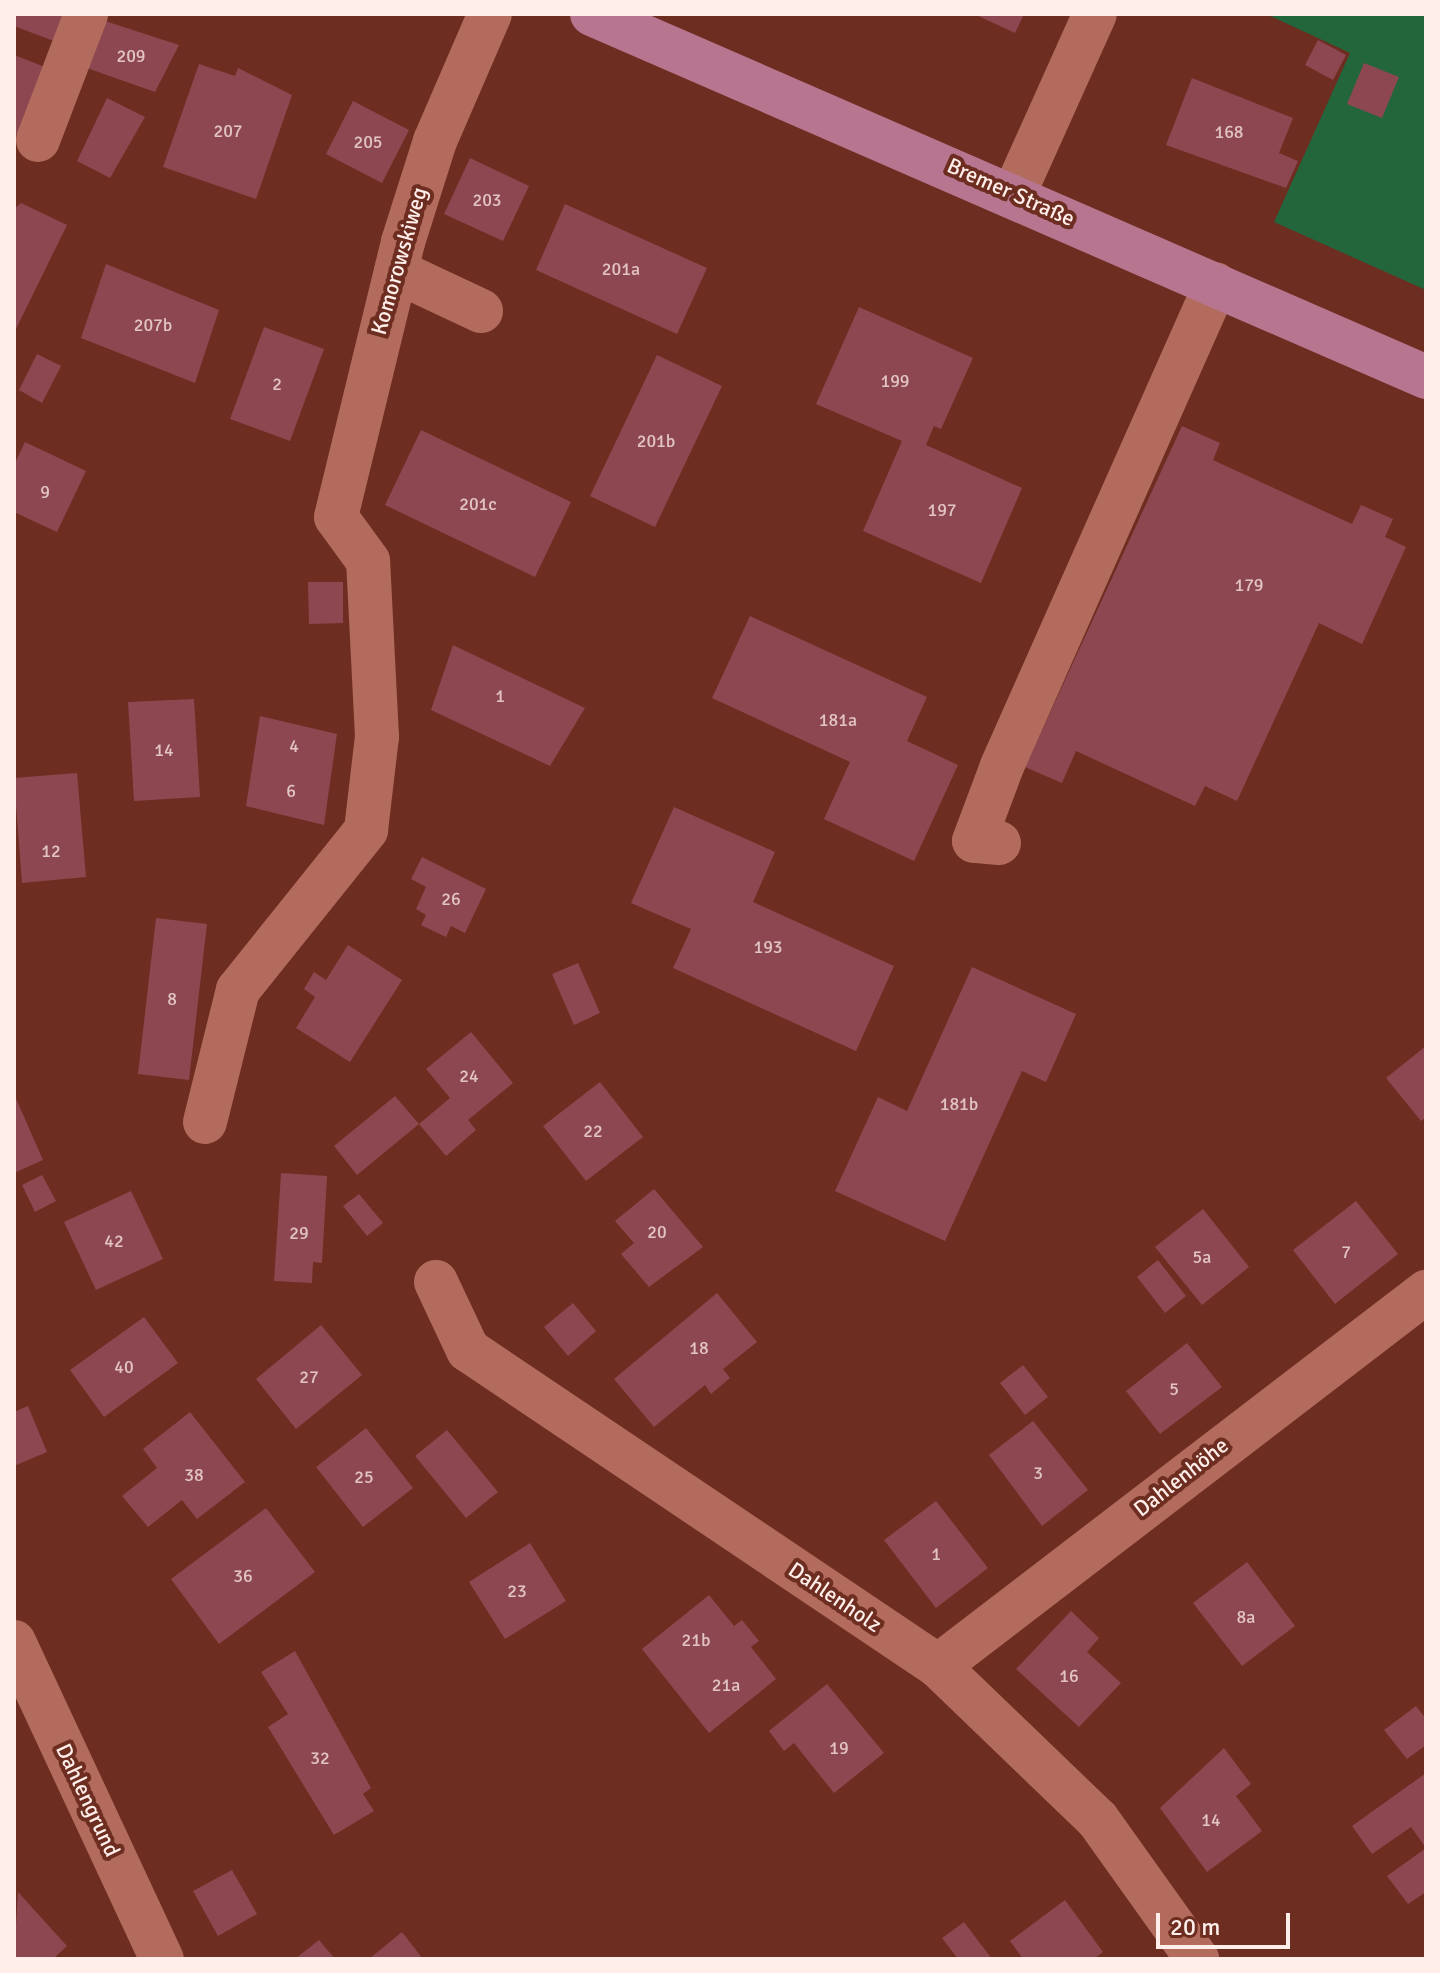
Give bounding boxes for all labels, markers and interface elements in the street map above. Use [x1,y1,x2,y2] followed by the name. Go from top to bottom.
[116,45,146,67] house number: 209
[213,120,243,142] house number: 207
[1214,121,1244,143] house number: 168
[353,131,383,153] house number: 205
[943,152,1079,232] street label: Bremer Straße
[365,184,433,338] street label: Komorowskiweg
[472,189,502,211] house number: 203
[602,258,640,280] house number: 201a
[134,314,172,336] house number: 207b
[880,370,910,392] house number: 199
[272,373,282,395] house number: 2
[637,430,675,452] house number: 201b
[40,481,50,503] house number: 9
[459,493,497,515] house number: 201c
[927,499,957,521] house number: 197
[1234,574,1264,596] house number: 179
[495,685,505,707] house number: 1
[819,709,857,731] house number: 181a
[289,735,299,757] house number: 4
[154,739,174,761] house number: 14
[286,780,296,802] house number: 6
[41,840,61,862] house number: 12
[441,888,461,910] house number: 26
[753,936,783,958] house number: 193
[167,988,177,1010] house number: 8
[459,1065,479,1087] house number: 24
[940,1093,978,1115] house number: 181b
[583,1120,603,1142] house number: 22
[647,1221,667,1243] house number: 20
[289,1222,309,1244] house number: 29
[104,1230,124,1252] house number: 42
[1341,1241,1351,1263] house number: 7
[1193,1246,1211,1268] house number: 5a
[689,1337,709,1359] house number: 18
[114,1356,134,1378] house number: 40
[299,1366,319,1388] house number: 27
[1169,1378,1179,1400] house number: 5
[1128,1432,1234,1522] street label: Dahlenhöhe
[1033,1462,1043,1484] house number: 3
[184,1464,204,1486] house number: 38
[354,1466,374,1488] house number: 25
[931,1543,941,1565] house number: 1
[783,1556,887,1638] street label: Dahlenholz
[233,1565,253,1587] house number: 36
[507,1580,527,1602] house number: 23
[1237,1606,1255,1628] house number: 8a
[682,1629,710,1651] house number: 21b
[1059,1665,1079,1687] house number: 16
[712,1674,740,1696] house number: 21a
[829,1737,849,1759] house number: 19
[50,1739,126,1861] street label: Dahlengrund
[310,1747,330,1769] house number: 32
[1201,1809,1221,1831] house number: 14
[1160,1897,1294,1947] scale bar
[1170,1912,1220,1942] text: 20 m

